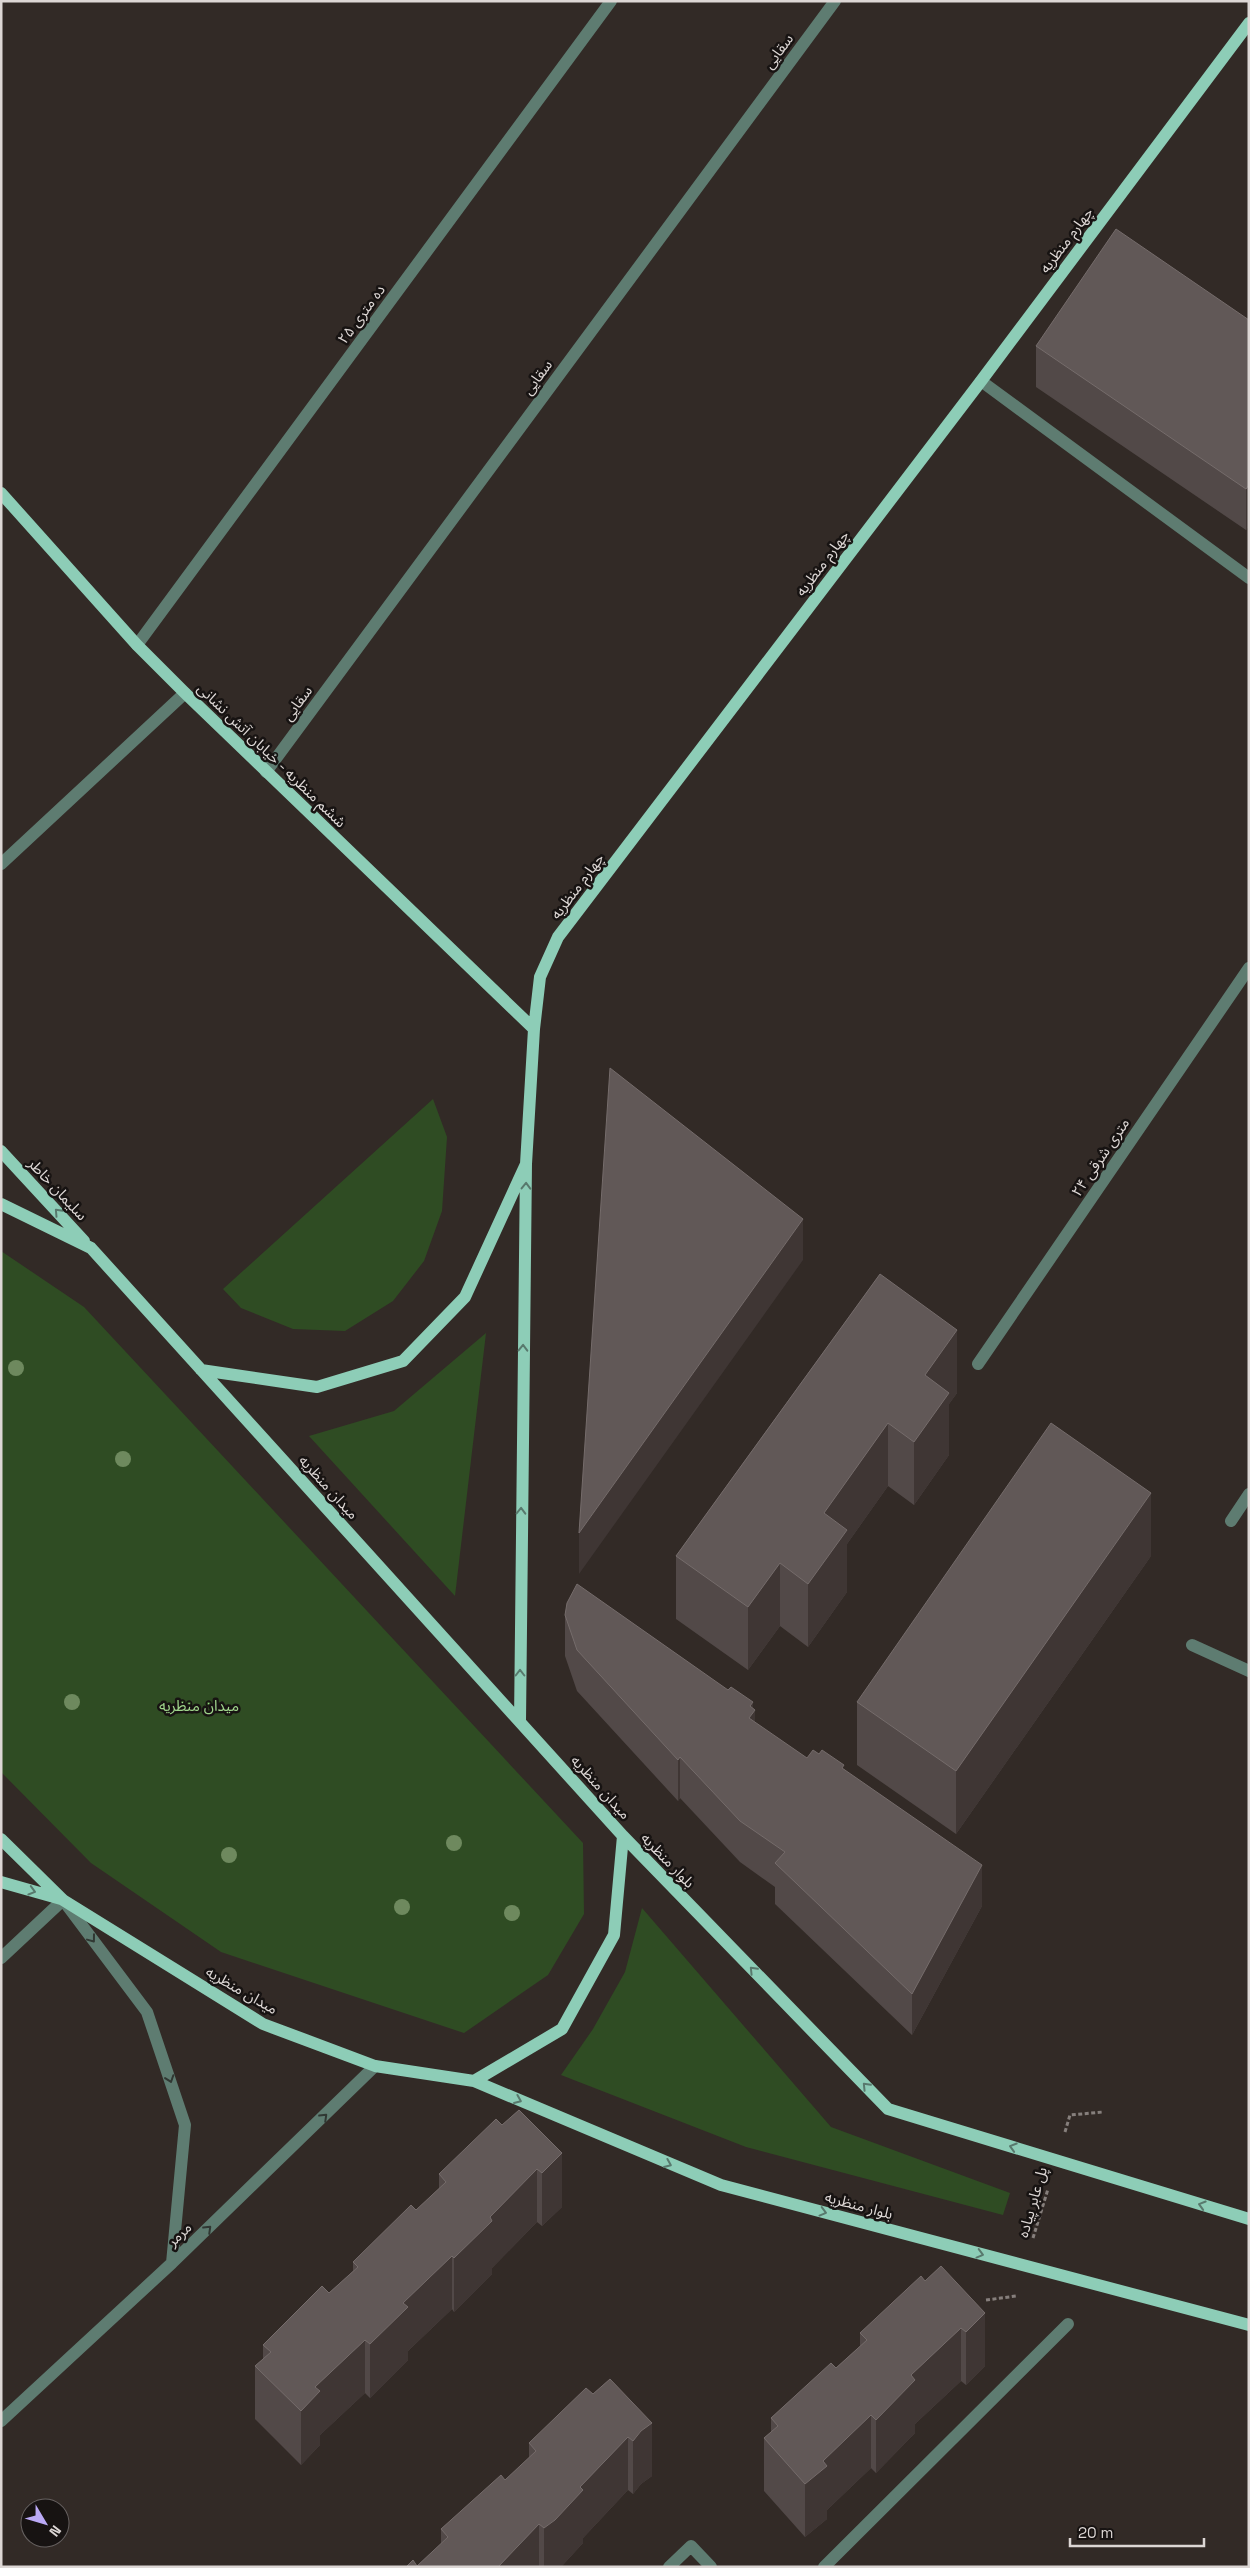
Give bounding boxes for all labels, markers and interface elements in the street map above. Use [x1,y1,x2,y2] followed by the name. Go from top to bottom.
[759,29,797,72] street label: سقایی
[1035,203,1099,278] street label: چهارم منظریه
[333,281,389,347] street label: ده متری ۲۵
[518,355,556,398] street label: سقایی
[791,526,855,601] street label: چهارم منظریه
[192,679,351,833] street label: ششم منظریه - خیابان آتش نشانی
[278,681,316,724] street label: سقایی
[546,849,610,924] street label: چهارم منظریه
[1067,1114,1133,1200] street label: ۲۴ متری شرقی
[24,1153,92,1224] street label: سلیمان خاطر
[521,1181,531,1189] one-way arrow
[55,1209,64,1218] one-way arrow
[518,1344,528,1352] one-way arrow
[295,1451,363,1523] street label: ميدان منظریه
[516,1506,526,1514] one-way arrow
[515,1669,525,1676] one-way arrow
[159,1696,239,1715] park label: میدان منظریه
[567,1751,635,1823] street label: ميدان منظریه
[637,1828,699,1892] street label: بلوار منظریه
[28,1885,36,1895] one-way arrow
[86,1933,95,1943] one-way arrow
[203,1962,281,2018] street label: ميدان منظریه
[749,1967,758,1976] one-way arrow
[164,2075,174,2083] one-way arrow
[863,2083,872,2092] one-way arrow
[514,2095,522,2105] one-way arrow
[319,2114,328,2123] one-way arrow
[1010,2143,1018,2153] one-way arrow
[663,2157,672,2168] one-way arrow
[1013,2164,1052,2240] street label: پل عابر پیاده
[823,2187,895,2223] street label: بلوار منظریه
[1198,2200,1207,2210] one-way arrow
[818,2206,827,2217] one-way arrow
[162,2218,195,2251] street label: مرمر
[202,2226,211,2235] one-way arrow
[976,2248,984,2259] one-way arrow
[20,2498,70,2548] north arrow
[1070,2516,1204,2548] scale bar
[45,2522,65,2540] text: N
[1078,2523,1113,2542] text: 20 m

